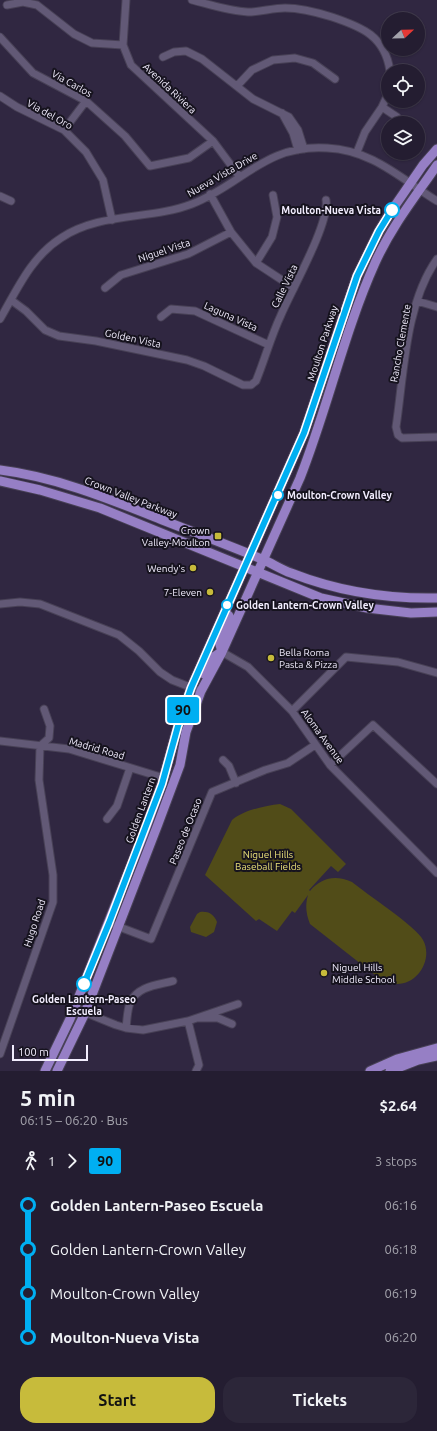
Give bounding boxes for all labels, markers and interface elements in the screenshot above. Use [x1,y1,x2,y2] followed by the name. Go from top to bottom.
[381,12,425,56] north arrow
[381,12,425,160] map controls
[141,61,198,116] street label: Avenida Riviera
[381,64,425,108] button: locate
[50,68,94,99] street label: Via Carlos
[25,97,75,131] street label: Via del Oro
[381,116,425,160] button: layers
[185,150,259,199] street label: Nueva Vista Drive
[384,202,400,218] marker: Moulton-Nueva Vista
[281,205,381,216] place label: Moulton-Nueva Vista
[137,237,192,264] street label: Niguel Vista
[269,263,300,310] street label: Calle Vista
[202,300,259,333] street label: Laguna Vista
[388,303,413,383] street label: Rancho Clemente
[305,304,340,382] street label: Moulton Parkway
[104,327,162,350] street label: Golden Vista
[83,475,179,520] street label: Crown Valley Parkway
[272,489,284,501] marker: Moulton-Crown Valley
[287,490,393,501] place label: Moulton-Crown Valley
[142,525,210,548] place label: Crown Valley-Moulton
[213,531,223,541] marker: Crown Valley-Moulton
[147,563,185,574] place label: Wendy's
[188,563,198,573] marker: Wendy's
[164,587,202,598] place label: 7-Eleven
[205,587,215,597] marker: 7-Eleven
[221,599,233,611] marker: Golden Lantern-Crown Valley
[236,600,374,611] place label: Golden Lantern-Crown Valley
[279,647,337,670] place label: Bella Roma Pasta & Pizza
[266,653,276,663] marker: Bella Roma Pasta & Pizza
[165,697,201,723] line badge: 90
[175,702,191,718] text: 90
[299,707,346,766] street label: Aloma Avenue
[68,735,126,762] street label: Madrid Road
[123,776,157,845] street label: Golden Lantern
[167,796,204,866] street label: Paseo de Ocaso
[235,849,301,872] park label: Niguel Hills Baseball Fields
[22,898,47,948] street label: Hugo Road
[332,962,396,985] place label: Niguel Hills Middle School
[319,968,329,978] marker: Niguel Hills Middle School
[76,976,92,992] marker: Golden Lantern-Paseo Escuela
[32,994,136,1017] place label: Golden Lantern-Paseo Escuela
[12,1043,88,1062] scale bar
[18,1046,49,1058] text: 100 m
[20,1085,76,1110] text: 5 min
[379,1097,417,1114] text: $2.64
[20,1113,128,1127] text: 06:15 – 06:20 · Bus
[20,1150,42,1172] icon: walk
[61,1150,83,1172] icon: forward
[97,1153,113,1169] text: 90
[48,1154,55,1168] text: 1
[375,1154,417,1168] text: 3 stops
[50,1197,263,1214] text: Golden Lantern-Paseo Escuela
[384,1198,417,1212] text: 06:16
[50,1241,246,1258] text: Golden Lantern-Crown Valley
[384,1242,417,1256] text: 06:18
[50,1285,200,1302] text: Moulton-Crown Valley
[384,1286,417,1300] text: 06:19
[50,1329,199,1346] text: Moulton-Nueva Vista
[384,1330,417,1344] text: 06:20
[20,1377,215,1423] button: Start
[223,1377,417,1423] button: Tickets

